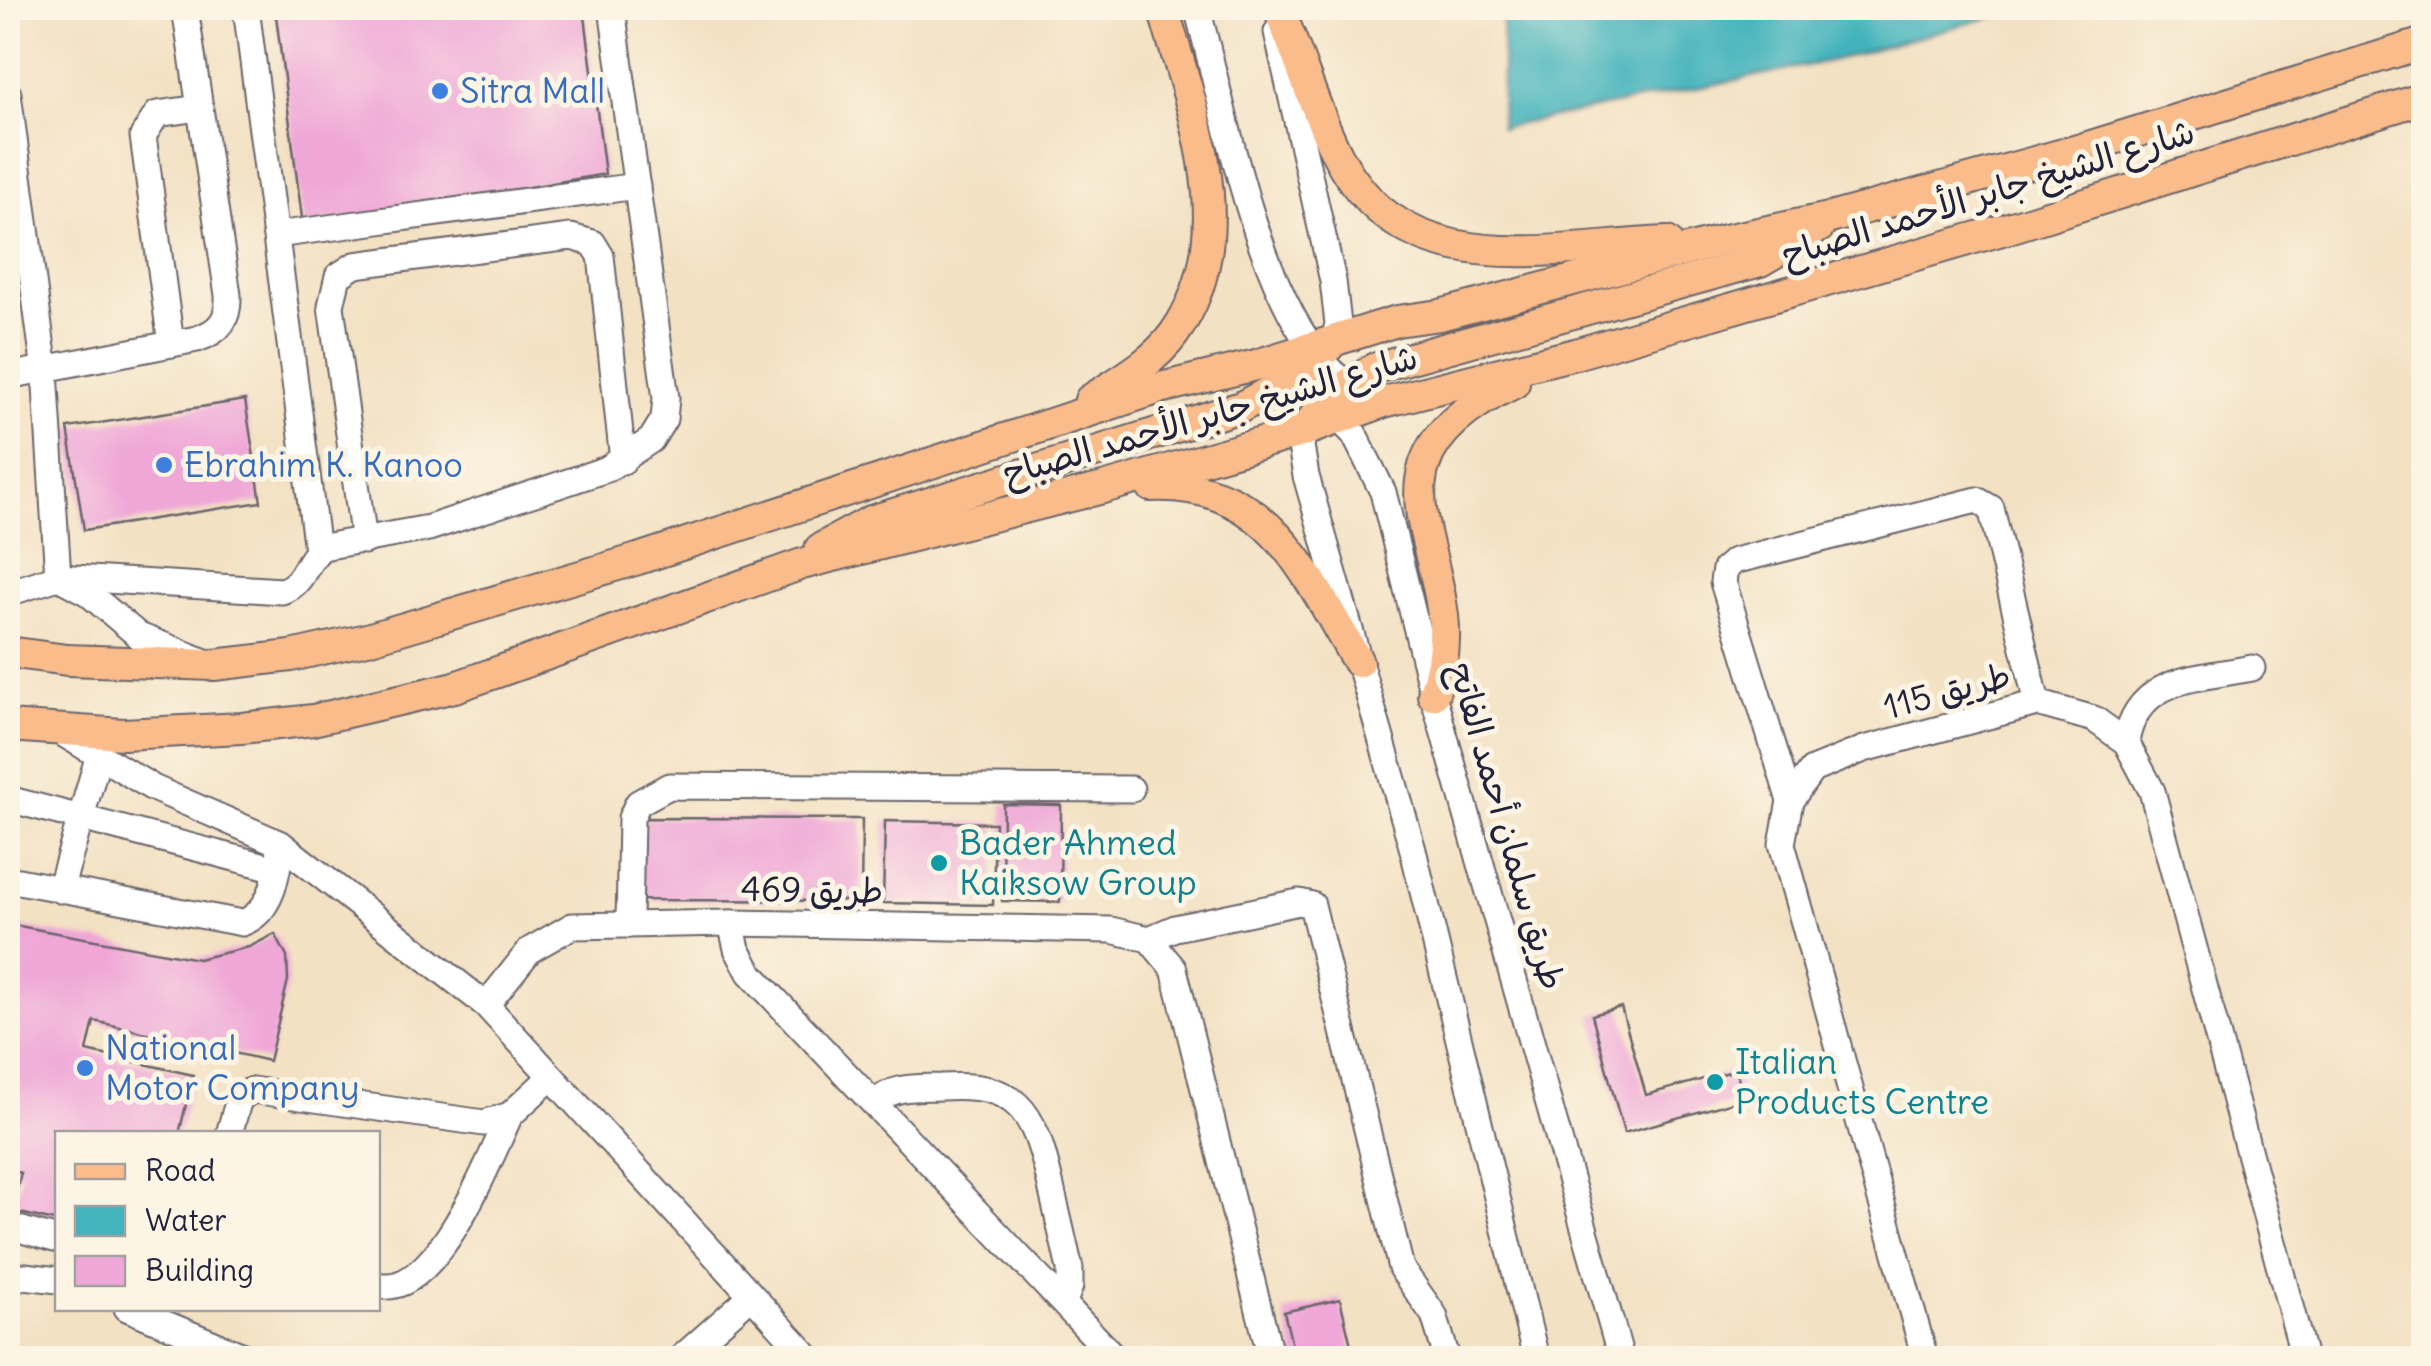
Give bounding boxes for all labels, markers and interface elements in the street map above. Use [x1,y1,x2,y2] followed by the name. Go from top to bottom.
[460,68,605,112] place label: Sitra Mall
[429,80,451,102] marker: Sitra Mall
[1776,108,2201,280] street label: شارع الشيخ جابر الأحمد الصباح
[997,334,1423,498] street label: شارع الشيخ جابر الأحمد الصباح
[184,442,463,486] place label: Ebrahim K. Kanoo
[153,454,175,476] marker: Ebrahim K. Kanoo
[1878,652,2015,728] street label: طريق 115
[1437,657,1576,996] street label: طريق سلمان أحمد الفاتح
[959,820,1197,904] place label: Bader Ahmed Kaiksow Group
[928,852,950,874] marker: Bader Ahmed Kaiksow Group
[740,866,884,912] street label: طريق 469
[105,1025,360,1109] place label: National Motor Company
[1735,1039,1989,1123] place label: Italian Products Centre
[74,1057,96,1079] marker: National Motor Company
[1704,1071,1726,1093] marker: Italian Products Centre
[55,1131,380,1311] legend
[145,1151,215,1189] text: Road
[145,1201,227,1239] text: Water
[145,1251,254,1289] text: Building

